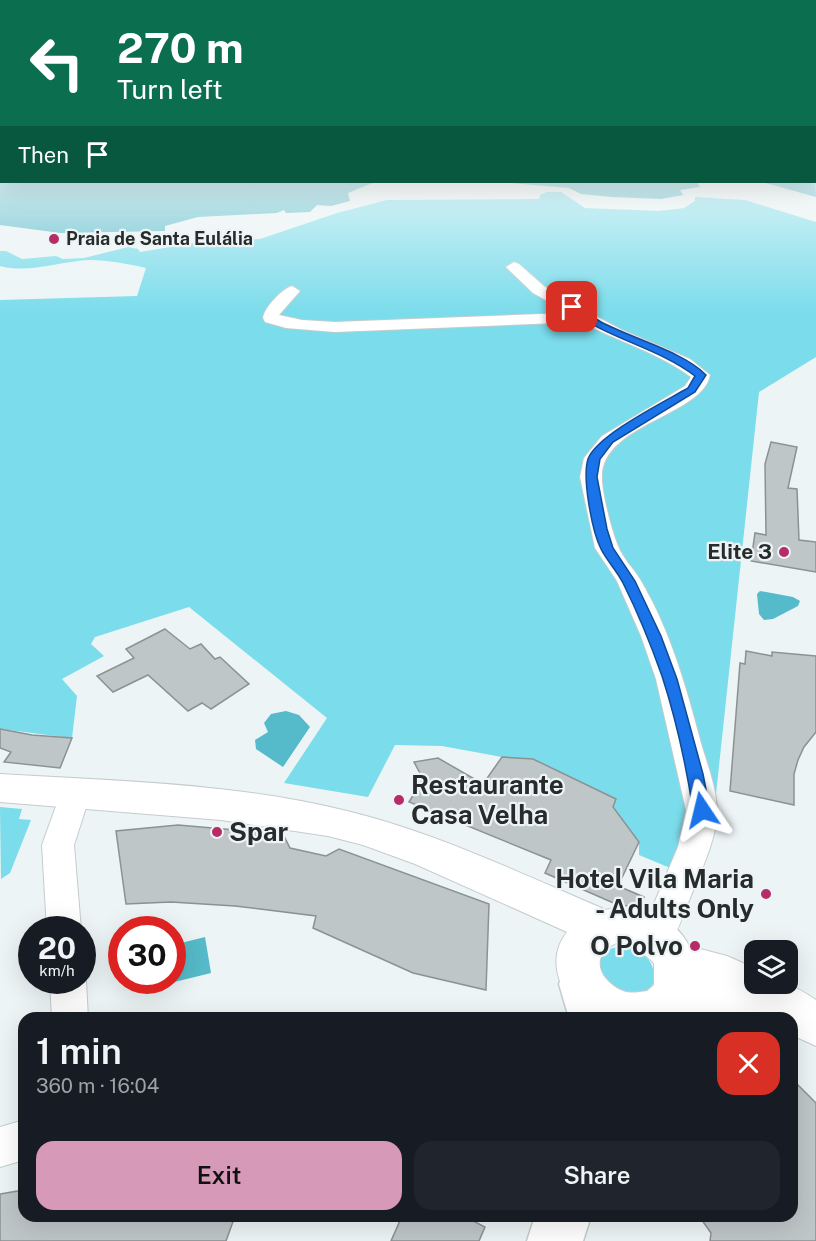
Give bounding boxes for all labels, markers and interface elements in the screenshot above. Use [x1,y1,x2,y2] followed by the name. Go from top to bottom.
[117,23,244,72] text: 270 m
[18,24,96,102] icon: left
[117,73,223,105] text: Turn left
[81,138,114,171] icon: arrive
[18,142,69,168] text: Then
[66,228,253,249] place label: Praia de Santa Eulália
[47,232,61,246] marker: Praia de Santa Eulália
[546,281,597,332] pin
[555,290,588,323] icon: arrive
[707,539,772,564] place label: Elite 3
[777,545,791,559] marker: Elite 3
[411,769,564,830] place label: Restaurante Casa Velha
[670,778,734,842] position arrow
[392,793,406,807] marker: Restaurante Casa Velha
[229,816,288,847] place label: Spar
[210,825,224,839] marker: Spar
[555,863,754,924] place label: Hotel Vila Maria - Adults Only
[759,887,773,901] marker: Hotel Vila Maria - Adults Only
[108,916,186,994] speed limit sign: 30
[38,930,76,966] text: 20
[590,930,683,961] place label: O Polvo
[688,939,702,953] marker: O Polvo
[744,940,798,994] map controls
[744,940,798,994] button: layers
[39,962,75,979] text: km/h
[36,1030,122,1072] text: 1 min
[717,1032,780,1095] button: close
[36,1074,159,1098] text: 360 m · 16:04
[36,1141,402,1210] button: Exit
[414,1141,780,1210] button: Share

